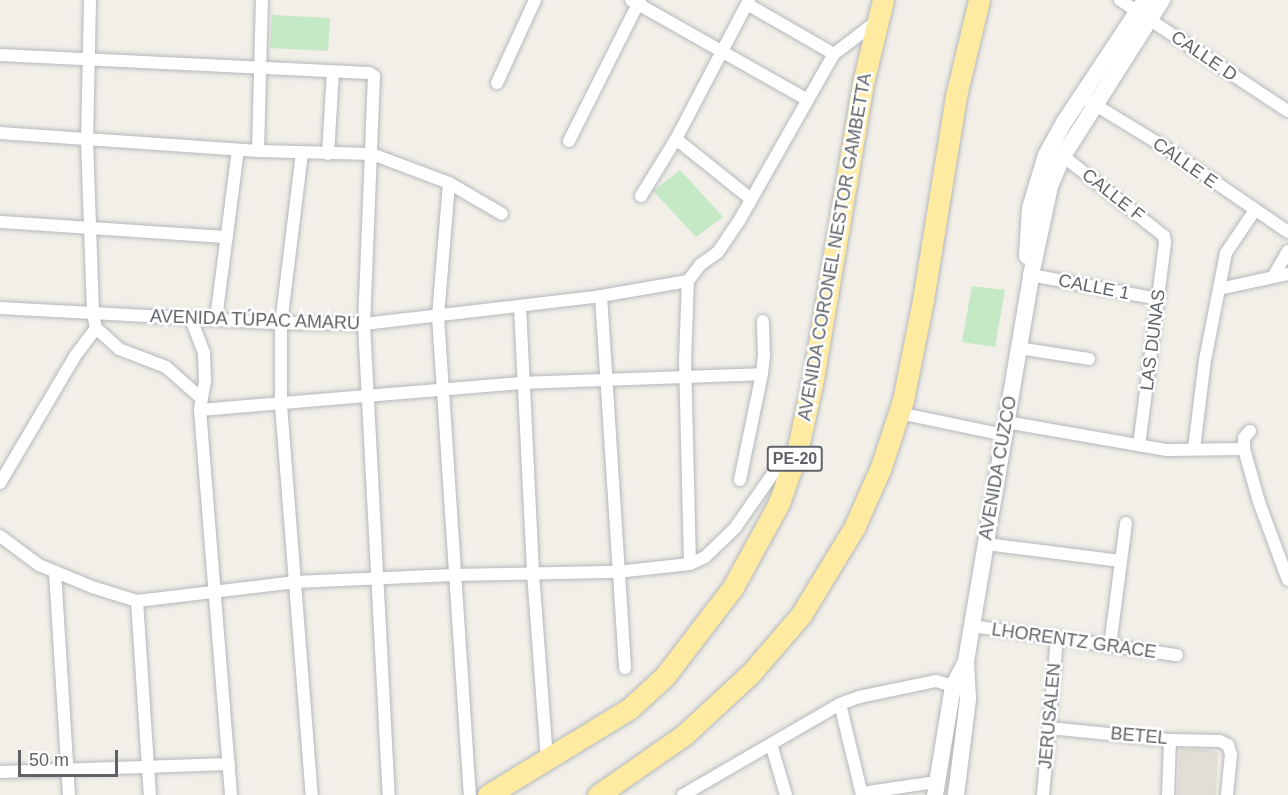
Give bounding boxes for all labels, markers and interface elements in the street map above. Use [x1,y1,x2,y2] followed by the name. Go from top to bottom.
[1167,26,1241,86] street label: CALLE D
[794,71,876,423] street label: AVENIDA CORONEL NESTOR GAMBETTA
[1148,133,1222,193] street label: CALLE E
[1078,164,1148,226] street label: CALLE F
[1057,270,1131,304] street label: CALLE 1
[1136,288,1170,392] street label: LAS DUNAS
[149,306,361,334] street label: AVENIDA TÚPAC AMARU
[975,394,1021,542] street label: AVENIDA CUZCO
[766,446,824,472] road number: PE-20
[990,619,1158,663] street label: LHORENTZ GRACE
[1035,662,1065,770] street label: JERUSALEN
[1110,723,1168,749] street label: BETEL
[21,738,122,776] scale bar
[29,750,69,770] text: 50 m

